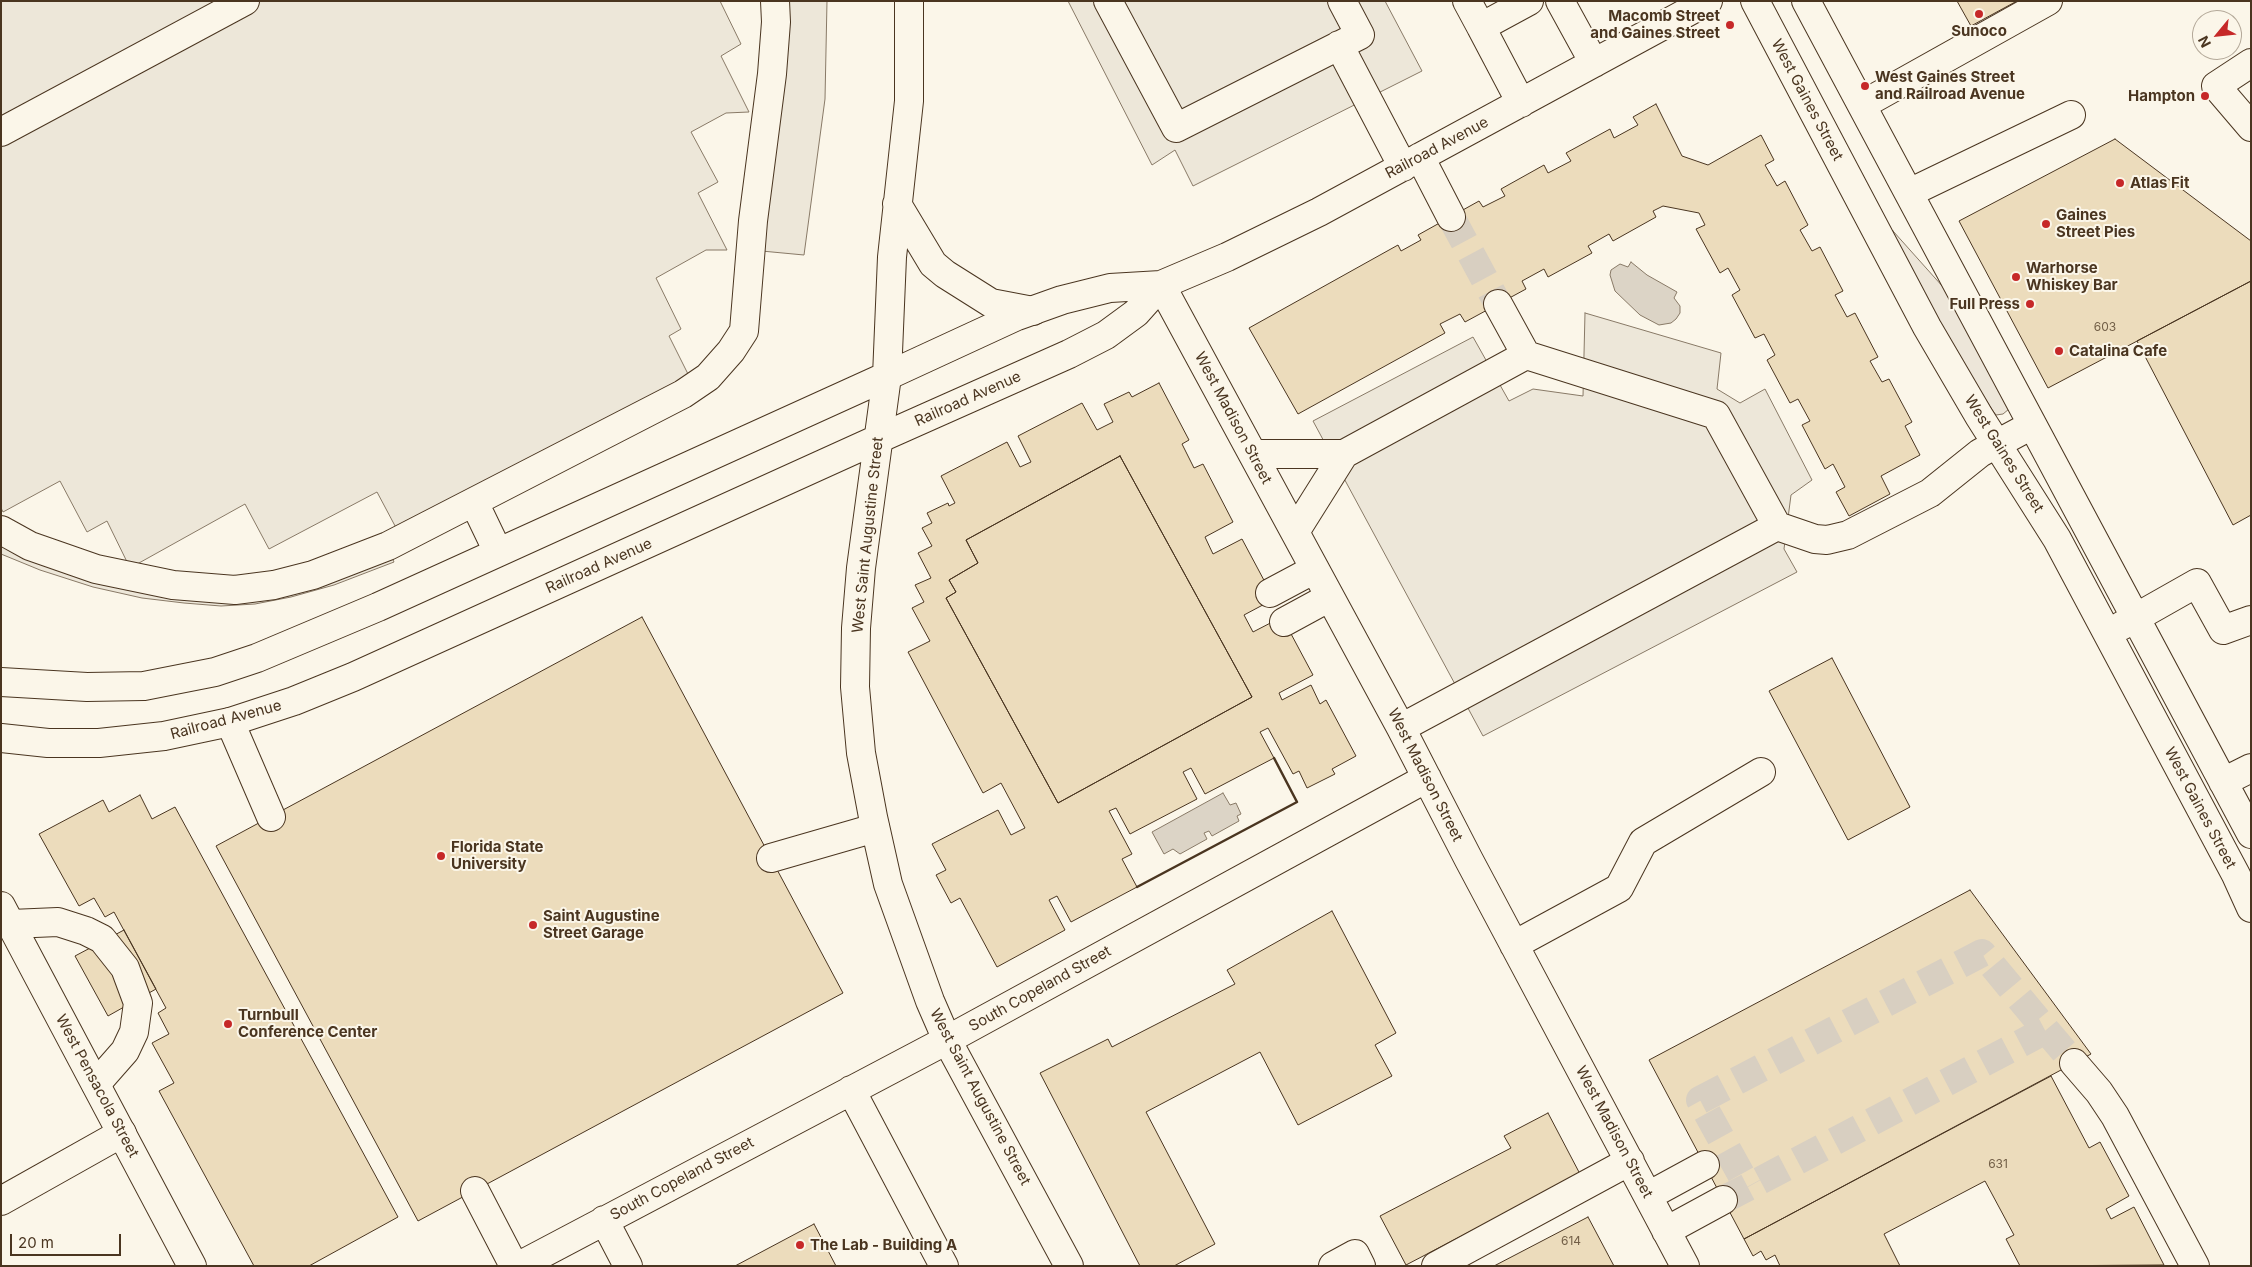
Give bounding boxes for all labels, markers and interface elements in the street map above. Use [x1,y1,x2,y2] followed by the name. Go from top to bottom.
[1590,7,1720,42] place label: Macomb Street and Gaines Street
[1973,8,1985,20] marker: Sunoco
[2192,10,2242,60] north arrow
[1724,19,1736,31] marker: Macomb Street and Gaines Street
[1951,22,2007,40] place label: Sunoco
[2194,33,2214,51] text: N
[1767,36,1847,164] street label: West Gaines Street
[1875,68,2025,103] place label: West Gaines Street and Railroad Avenue
[1859,80,1871,92] marker: West Gaines Street and Railroad Avenue
[2128,87,2195,105] place label: Hampton
[2199,90,2211,102] marker: Hampton
[1382,113,1492,183] street label: Railroad Avenue
[2130,174,2189,192] place label: Atlas Fit
[2114,177,2126,189] marker: Atlas Fit
[2056,206,2135,241] place label: Gaines Street Pies
[2040,218,2052,230] marker: Gaines Street Pies
[2026,259,2118,294] place label: Warhorse Whiskey Bar
[2010,271,2022,283] marker: Warhorse Whiskey Bar
[1949,295,2020,313] place label: Full Press
[2024,298,2036,310] marker: Full Press
[2094,320,2116,334] house number: 603
[2069,342,2167,360] place label: Catalina Cafe
[2053,345,2065,357] marker: Catalina Cafe
[1191,349,1275,487] street label: West Madison Street
[912,368,1024,430] street label: Railroad Avenue
[1961,392,2047,516] street label: West Gaines Street
[849,436,887,634] street label: West Saint Augustine Street
[543,535,655,597] street label: Railroad Avenue
[168,697,284,743] street label: Railroad Avenue
[1384,705,1466,845] street label: West Madison Street
[2160,744,2240,872] street label: West Gaines Street
[451,838,543,873] place label: Florida State University
[435,850,447,862] marker: Florida State University
[543,907,660,942] place label: Saint Augustine Street Garage
[527,919,539,931] marker: Saint Augustine Street Garage
[966,942,1114,1036] street label: South Copeland Street
[238,1006,377,1041] place label: Turnbull Conference Center
[926,1006,1034,1188] street label: West Saint Augustine Street
[52,1011,142,1161] street label: West Pensacola Street
[222,1018,234,1030] marker: Turnbull Conference Center
[1572,1063,1656,1201] street label: West Madison Street
[607,1133,757,1225] street label: South Copeland Street
[1988,1157,2008,1171] house number: 631
[12,1224,124,1256] scale bar
[18,1233,54,1252] text: 20 m
[1561,1234,1581,1248] house number: 614
[810,1236,957,1254] place label: The Lab - Building A
[794,1239,806,1251] marker: The Lab - Building A

